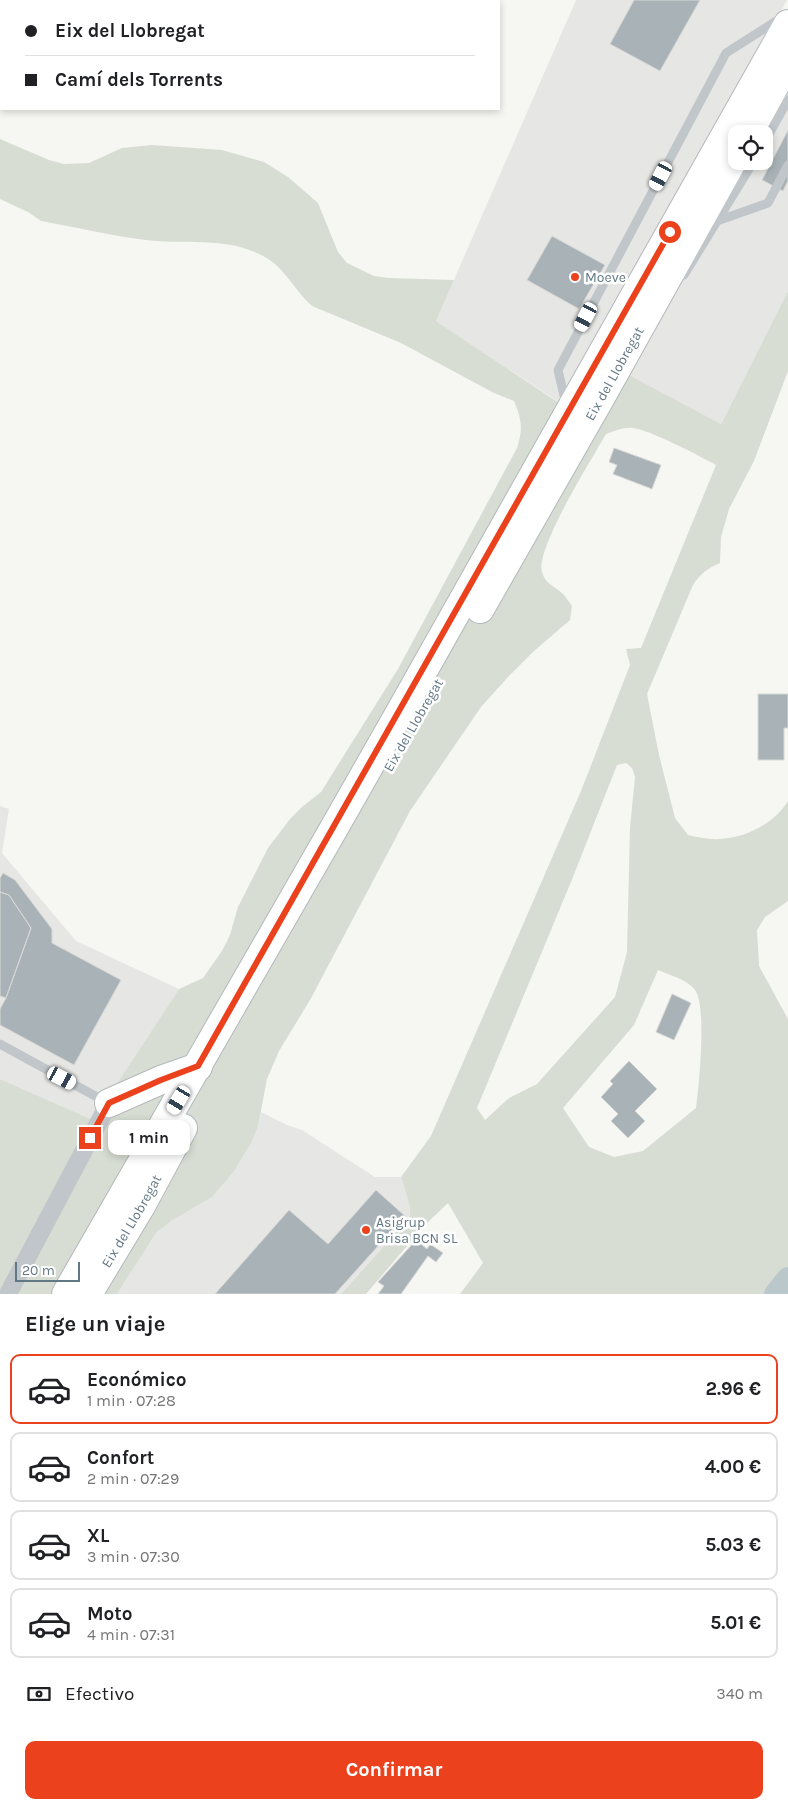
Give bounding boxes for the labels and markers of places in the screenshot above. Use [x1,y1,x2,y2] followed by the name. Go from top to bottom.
[585,269,626,286] place label: Moeve
[569,271,581,283] marker: Moeve
[376,1214,458,1247] place label: Asigrup Brisa BCN SL
[360,1224,372,1236] marker: Asigrup Brisa BCN SL

